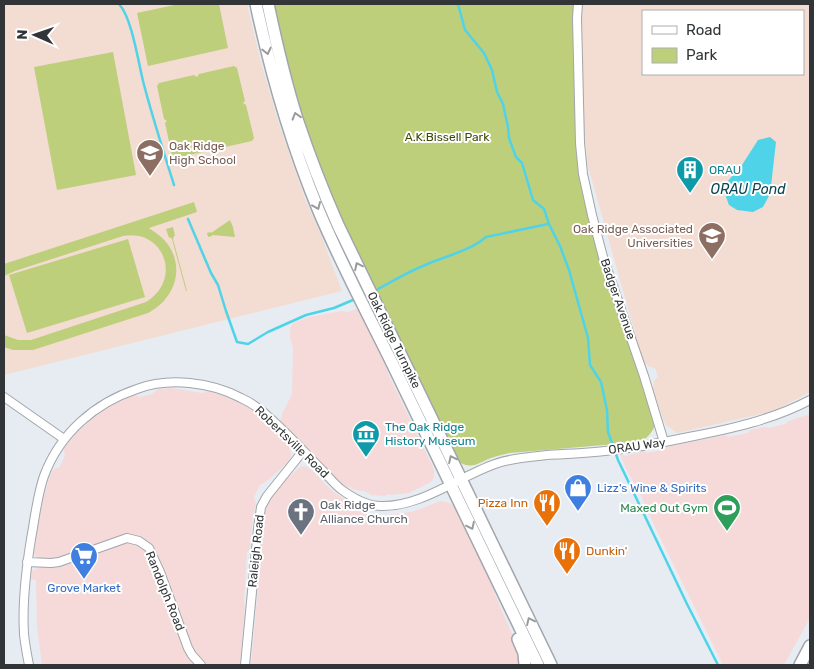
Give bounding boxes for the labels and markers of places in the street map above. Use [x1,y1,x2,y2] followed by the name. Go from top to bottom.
[135,138,165,177] school or university icon: Oak Ridge High School
[169,139,236,167] place label: Oak Ridge High School
[675,155,705,194] building icon: ORAU
[709,163,741,177] place label: ORAU
[697,221,727,260] school or university icon: Oak Ridge Associated Universities
[573,222,693,250] place label: Oak Ridge Associated Universities
[351,419,381,458] museum icon: The Oak Ridge History Museum
[385,420,475,448] place label: The Oak Ridge History Museum
[563,473,593,512] shop icon: Lizz's Wine & Spirits
[597,481,707,495] place label: Lizz's Wine & Spirits
[532,488,562,527] restaurant icon: Pizza Inn
[712,493,742,532] sports icon: Maxed Out Gym
[478,496,528,510] place label: Pizza Inn
[286,497,316,536] church icon: Oak Ridge Alliance Church
[320,498,408,526] place label: Oak Ridge Alliance Church
[620,501,708,515] place label: Maxed Out Gym
[552,536,582,575] restaurant icon: Dunkin'
[69,541,99,580] supermarket icon: Grove Market
[586,544,627,558] place label: Dunkin'
[47,581,121,595] place label: Grove Market

